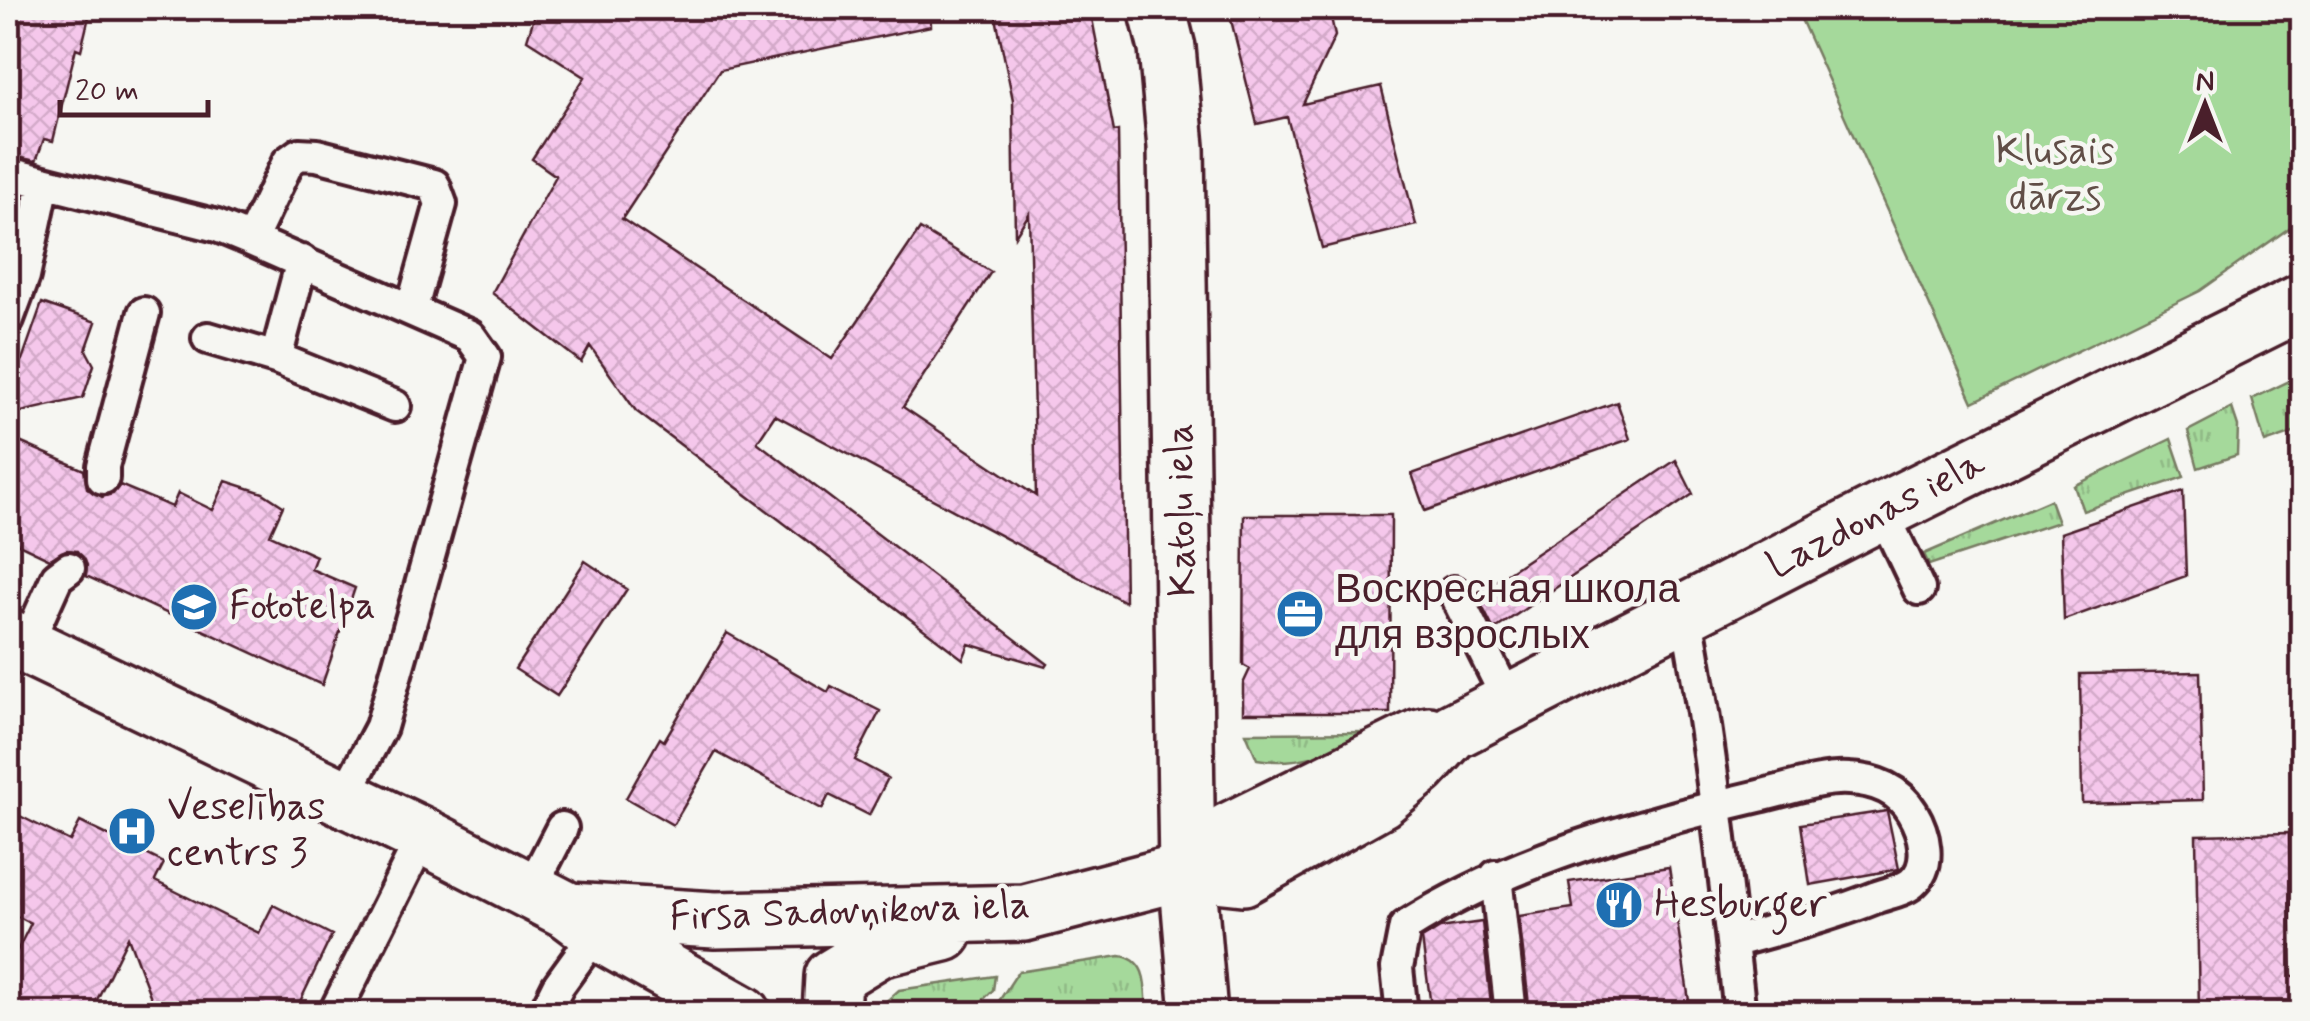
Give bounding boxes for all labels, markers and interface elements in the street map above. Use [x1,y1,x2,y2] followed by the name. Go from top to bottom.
[60,55,208,117] scale bar
[2155,55,2255,155] north arrow
[2196,64,2214,101] text: N
[75,72,139,111] text: 20 m
[1996,126,2114,224] park label: Klusais dārzs
[1154,423,1210,597] street label: Katoļu iela
[1758,437,1995,592] street label: Lazdonas iela
[1335,565,1680,663] place label: Воскресная школа для взрослых
[168,581,220,633] school or university icon: Fototelpa
[229,581,376,633] place label: Fototelpa
[1274,588,1326,640] office icon: Воскресная школа для взрослых
[167,782,325,880] place label: Veselības centrs 3
[106,805,158,857] hospital icon: Veselības centrs 3
[1593,879,1645,931] restaurant icon: Hesburger
[1654,879,1827,935] place label: Hesburger
[669,880,1031,944] street label: Firsa Sadovņikova iela

